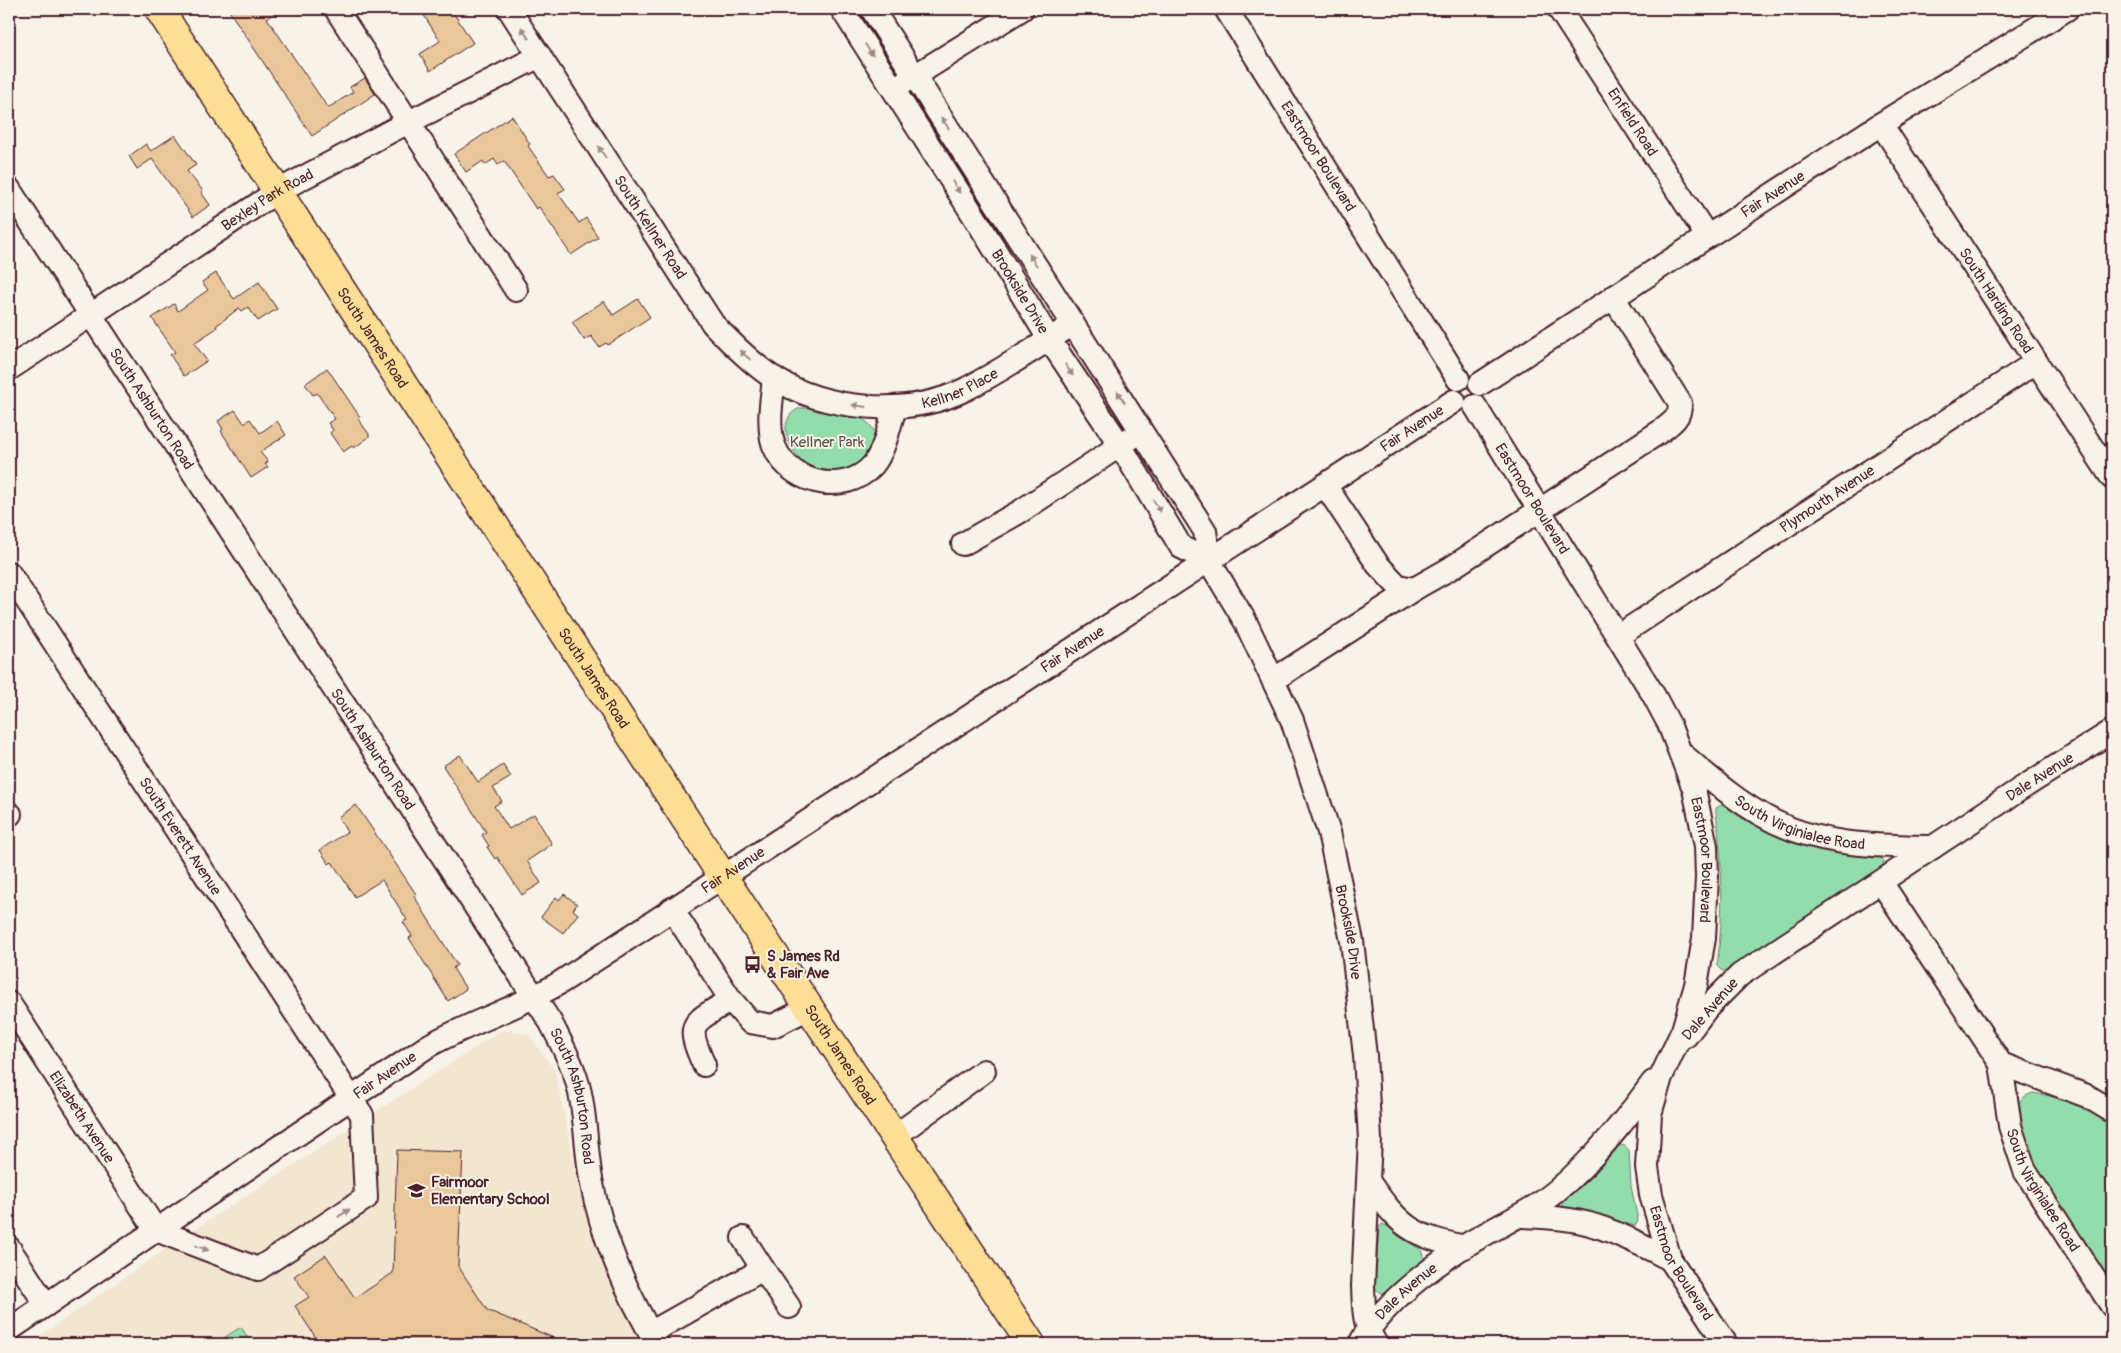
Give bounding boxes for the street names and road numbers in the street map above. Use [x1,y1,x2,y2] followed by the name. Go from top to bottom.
[1603,85,1662,160] street label: Enfield Road
[1276,98,1360,215] street label: Eastmoor Boulevard
[218,165,317,236] street label: Bexley Park Road
[1737,167,1809,222] street label: Fair Avenue
[609,172,690,283] street label: South Kellner Road
[1954,244,2037,357] street label: South Harding Road
[987,246,1053,338] street label: Brookside Drive
[332,284,412,392] street label: South James Road
[105,345,198,473] street label: South Ashburton Road
[920,364,1002,413] street label: Kellner Place
[1377,401,1448,457] street label: Fair Avenue
[1490,440,1573,558] street label: Eastmoor Boulevard
[1776,461,1879,537] street label: Plymouth Avenue
[1037,622,1109,677] street label: Fair Avenue
[554,624,633,733] street label: South James Road
[326,685,419,814] street label: South Ashburton Road
[2002,748,2078,806] street label: Dale Avenue
[135,774,226,899] street label: South Everett Avenue
[1730,791,1866,854] street label: South Virginialee Road
[1686,795,1716,923] street label: Eastmoor Boulevard
[698,842,769,898] street label: Fair Avenue
[1330,883,1365,981] street label: Brookside Drive
[1678,974,1743,1045] street label: Dale Avenue
[800,1001,880,1109] street label: South James Road
[545,1025,598,1166] street label: South Ashburton Road
[350,1047,421,1104] street label: Fair Avenue
[45,1068,119,1167] street label: Elizabeth Avenue
[2001,1126,2084,1256] street label: South Virginialee Road
[1645,1204,1717,1324] street label: Eastmoor Boulevard
[1371,1259,1442,1324] street label: Dale Avenue

